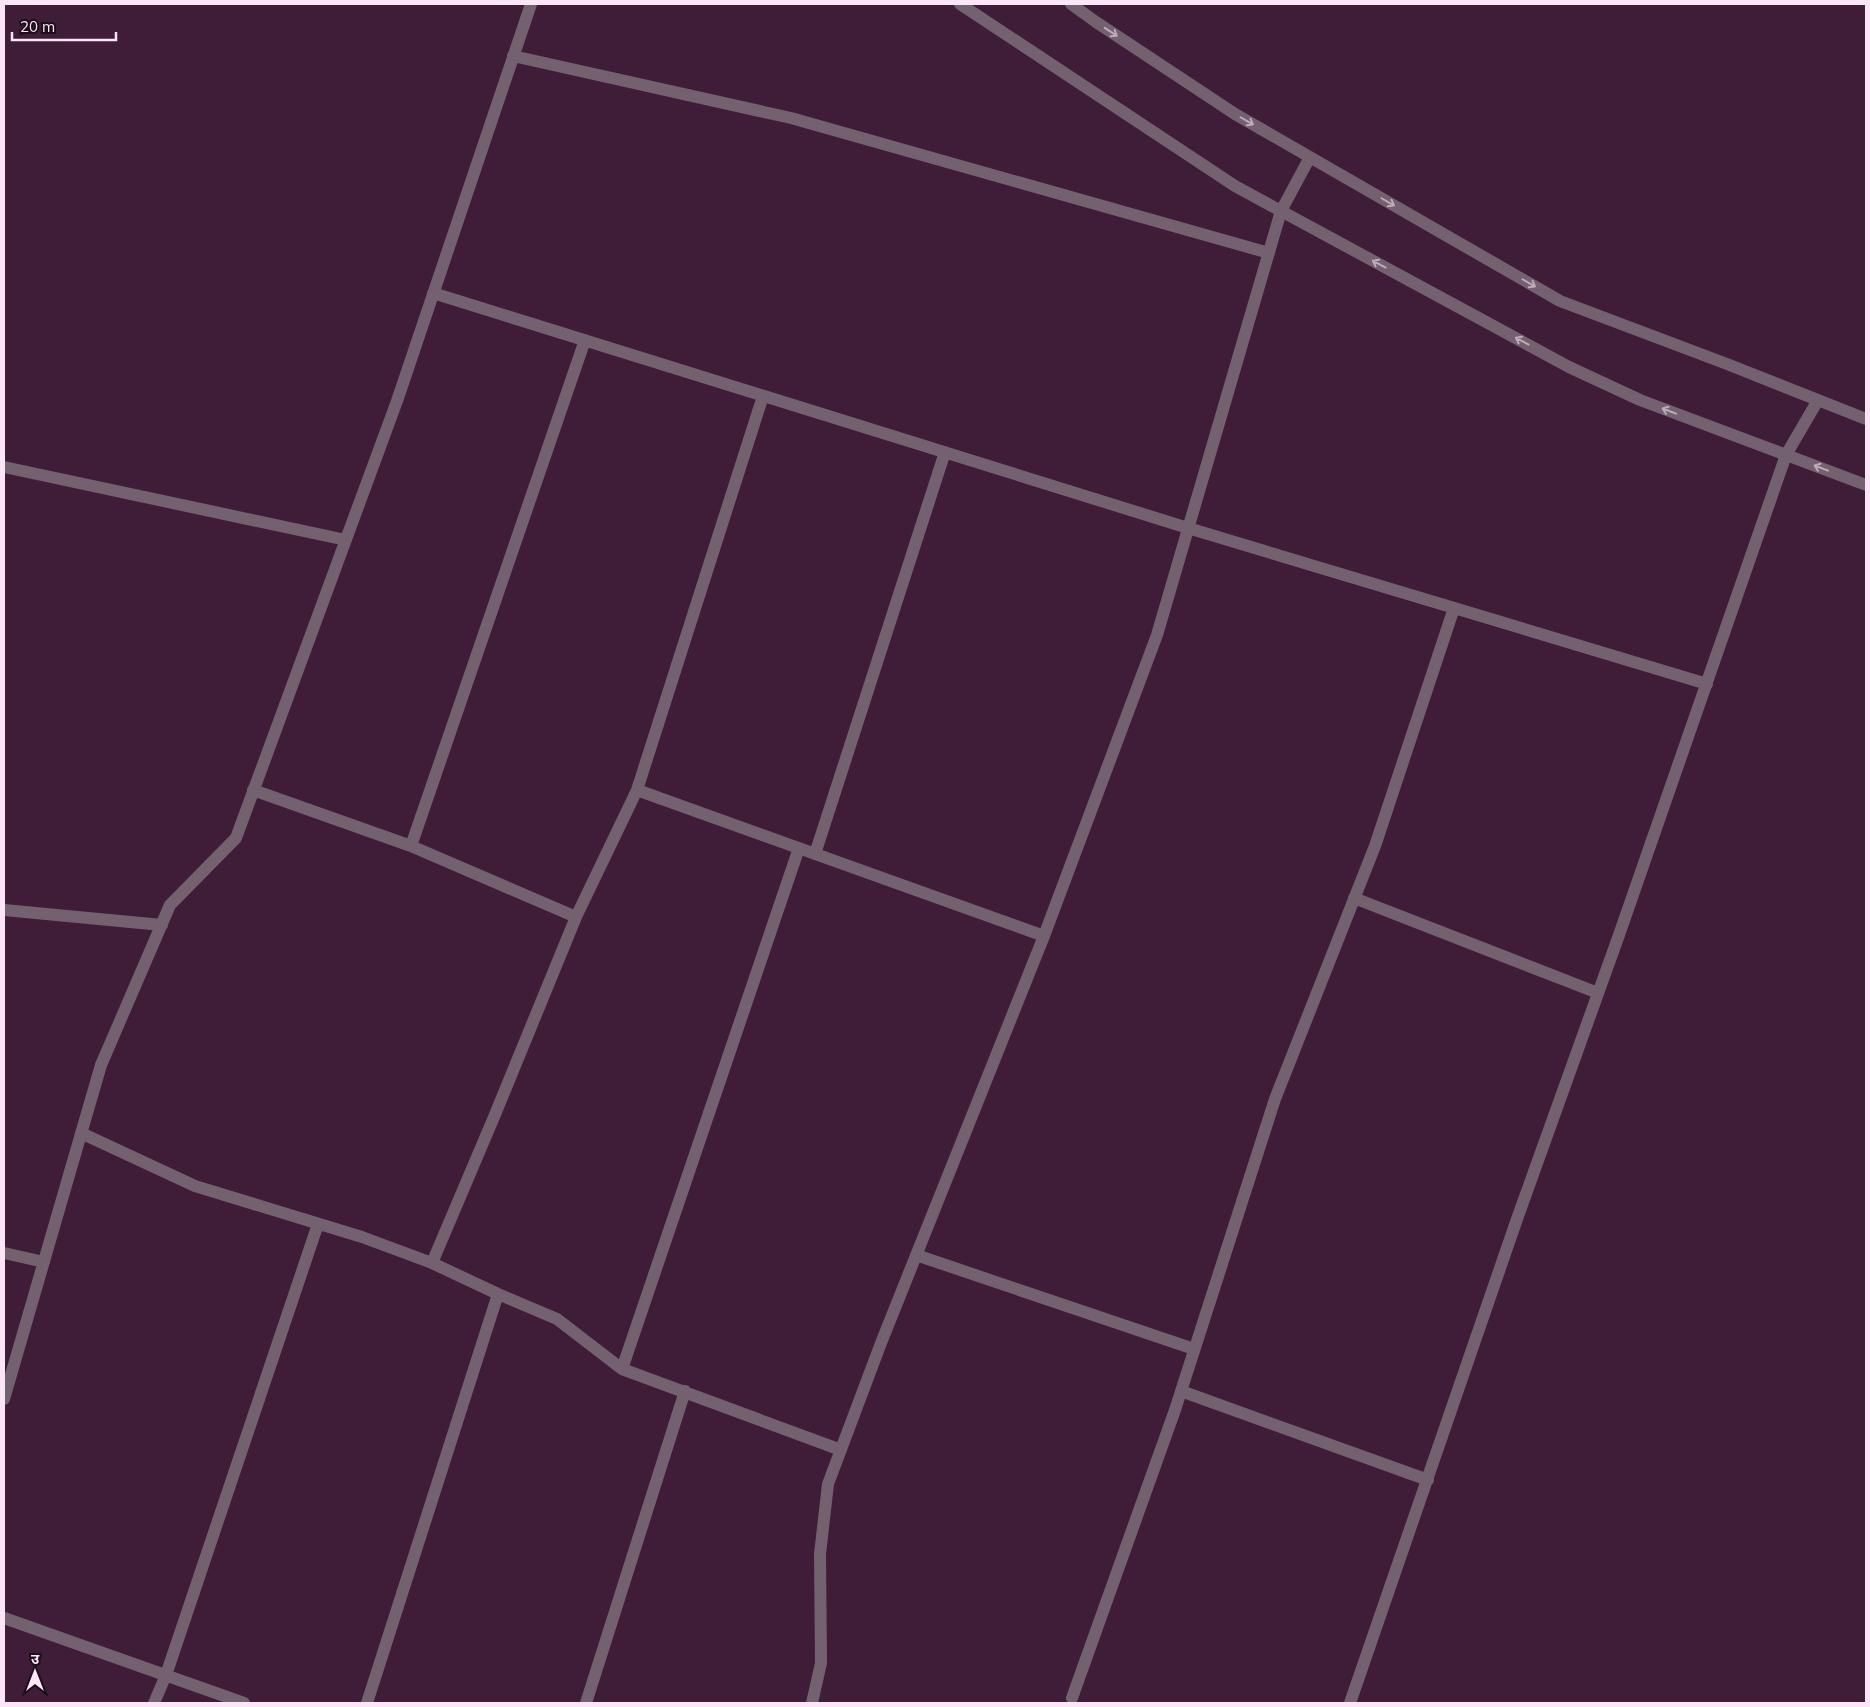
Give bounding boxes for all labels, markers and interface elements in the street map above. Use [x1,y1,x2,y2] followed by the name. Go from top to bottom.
[12,10,116,42] scale bar
[20,17,55,36] text: 20 m
[1104,27,1118,37] one-way arrow
[1240,116,1254,126] one-way arrow
[1381,197,1395,207] one-way arrow
[1372,259,1387,268] one-way arrow
[1521,278,1536,288] one-way arrow
[1515,336,1530,345] one-way arrow
[1661,406,1677,415] one-way arrow
[1813,463,1829,472] one-way arrow
[10,1647,60,1697] north arrow
[31,1650,40,1668] text: उ

